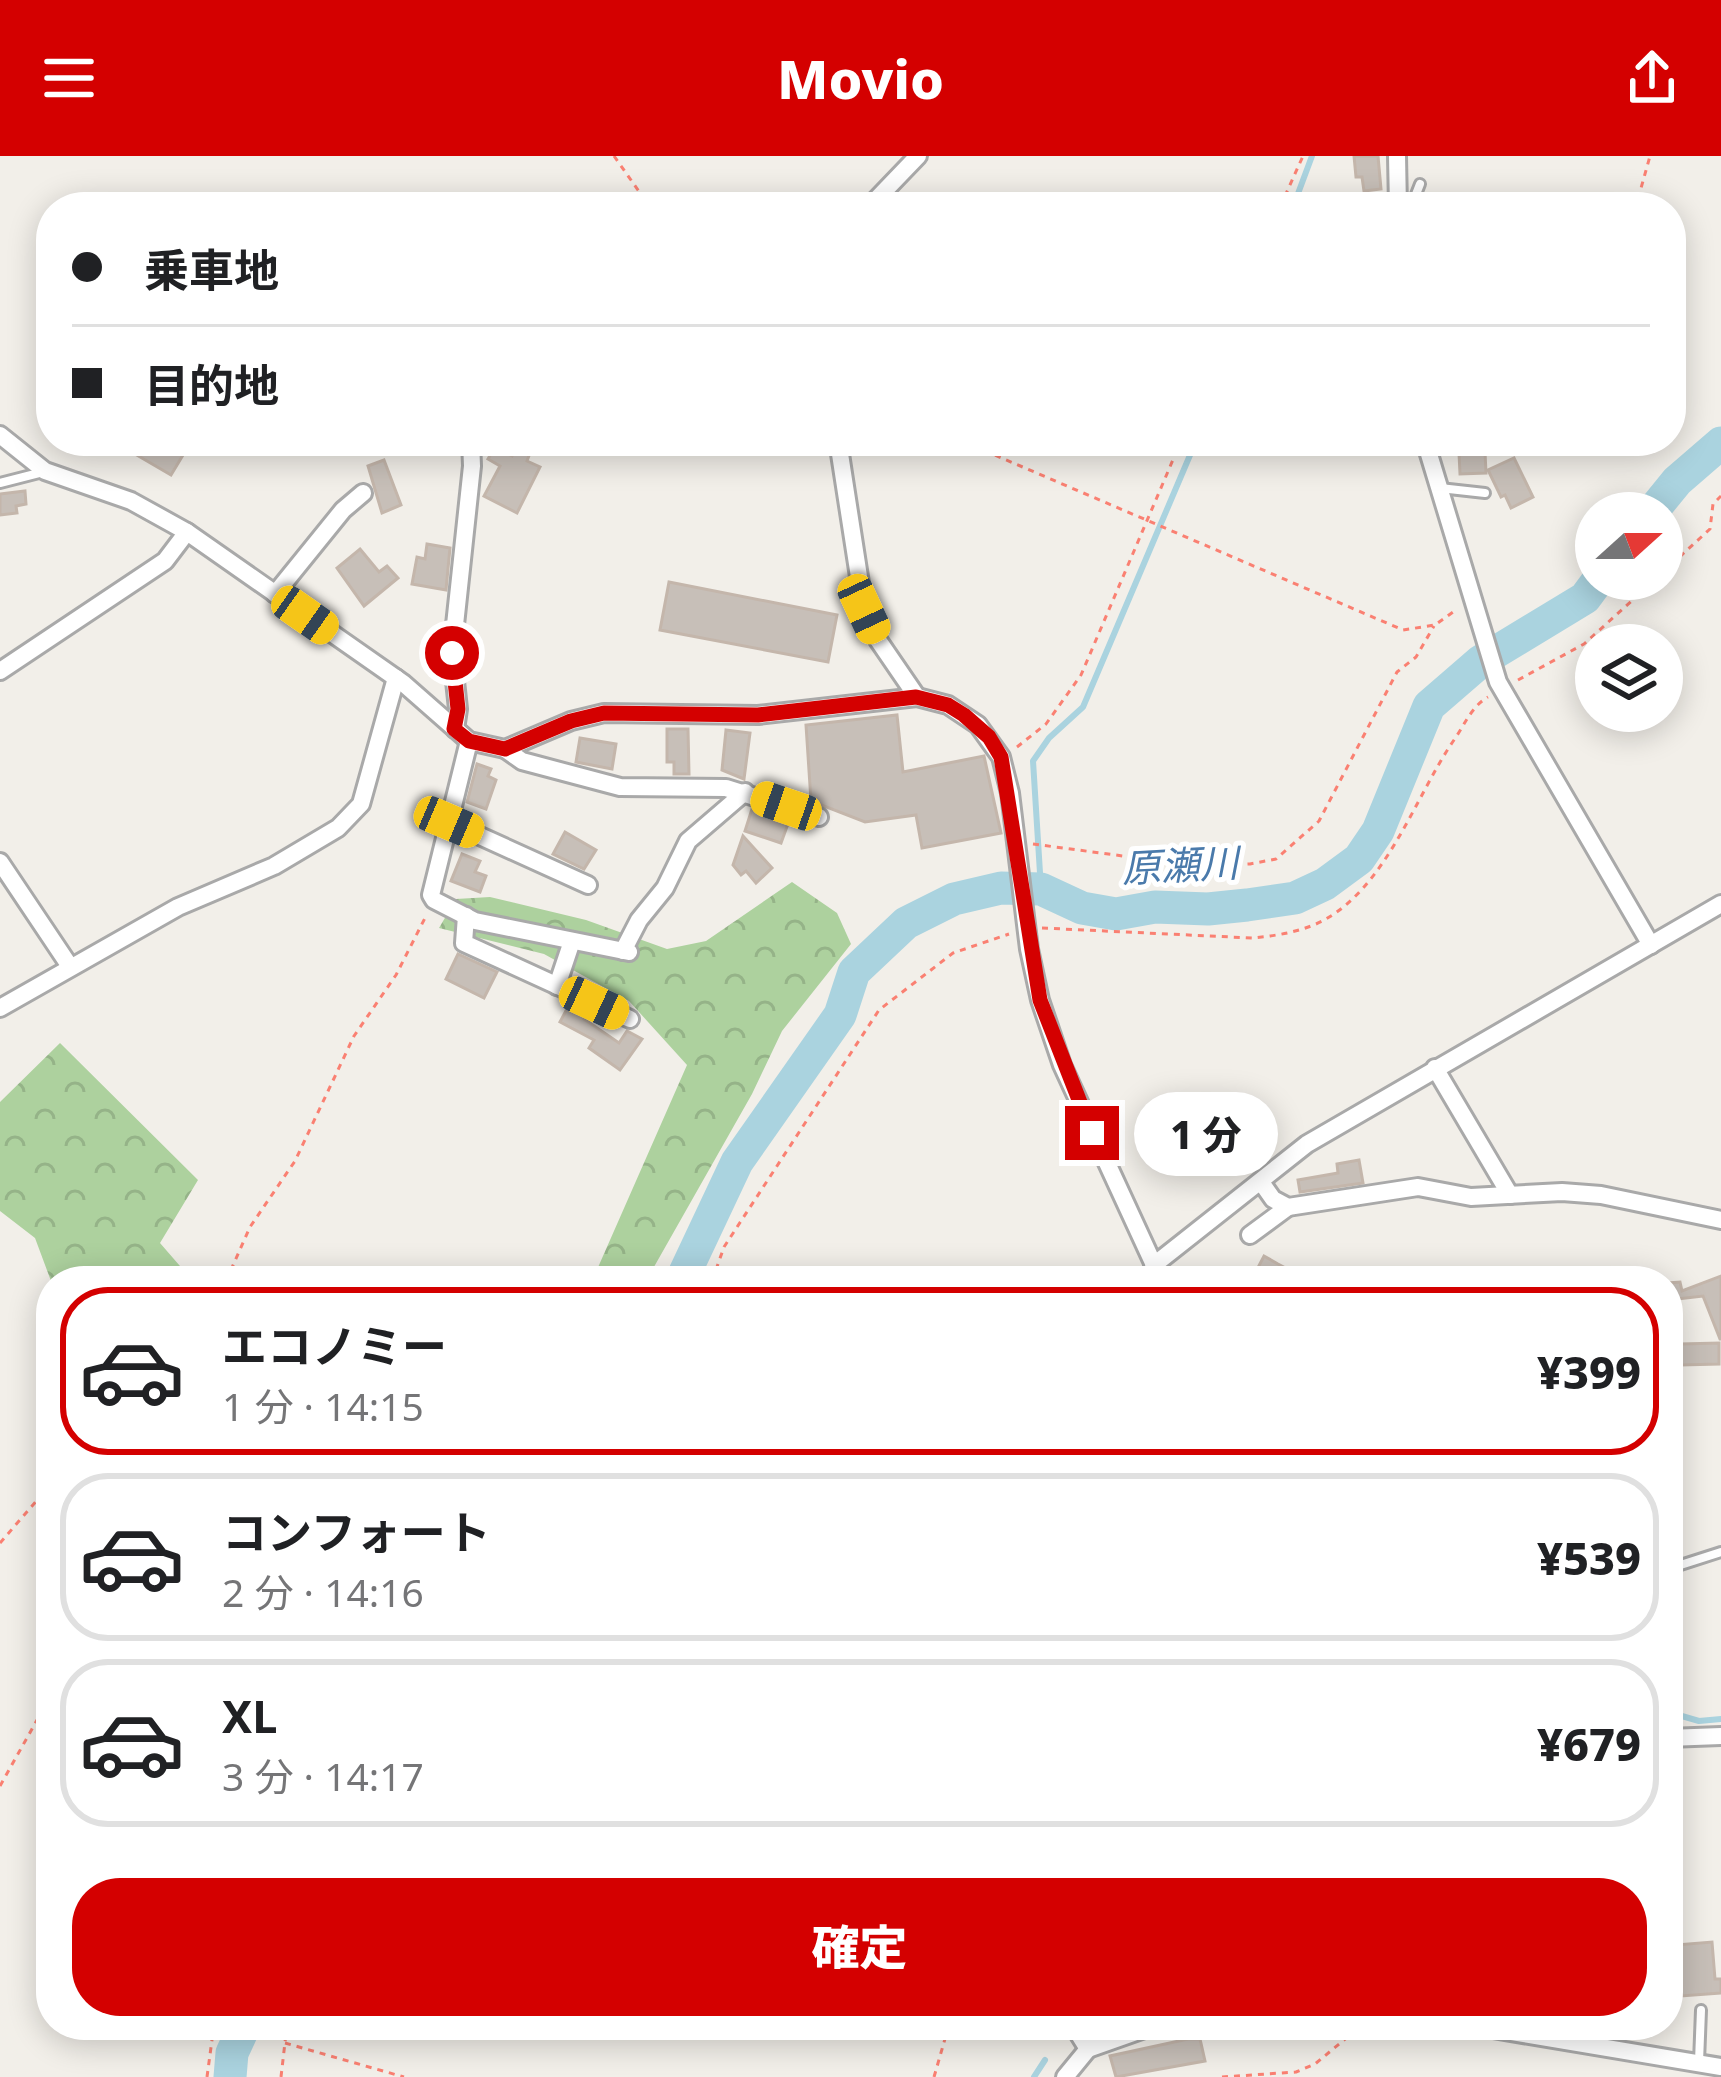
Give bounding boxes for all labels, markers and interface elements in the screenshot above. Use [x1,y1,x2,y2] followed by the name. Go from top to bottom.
[777,41,944,115] text: Movio
[36,45,102,111] icon: menu
[1619,45,1685,111] icon: share
[144,239,279,300] text: 乗車地
[144,354,279,415] text: 目的地
[1575,492,1683,600] north arrow
[1575,492,1683,732] map controls
[832,569,896,649] car
[265,580,345,650] car
[1575,624,1683,732] button: layers
[425,626,479,680] route start
[746,777,826,835] car
[409,791,489,853] car
[1120,834,1244,894] water label: 原瀬川
[554,971,634,1035] car
[1134,1091,1278,1175] callout: 1 分
[1065,1106,1119,1160] route end
[1170,1107,1242,1160] text: 1 分
[222,1315,447,1376] text: エコノミー
[78,1317,186,1425] icon: car
[1537,1341,1641,1402] text: ¥399
[222,1379,424,1432] text: 1 分 · 14:15
[222,1501,491,1562] text: コンフォート
[78,1503,186,1611] icon: car
[1537,1527,1641,1588] text: ¥539
[222,1565,424,1618] text: 2 分 · 14:16
[222,1685,277,1746] text: XL
[78,1689,186,1797] icon: car
[1537,1713,1641,1774] text: ¥679
[222,1749,424,1802] text: 3 分 · 14:17
[72,1878,1647,2016] button: 確定

